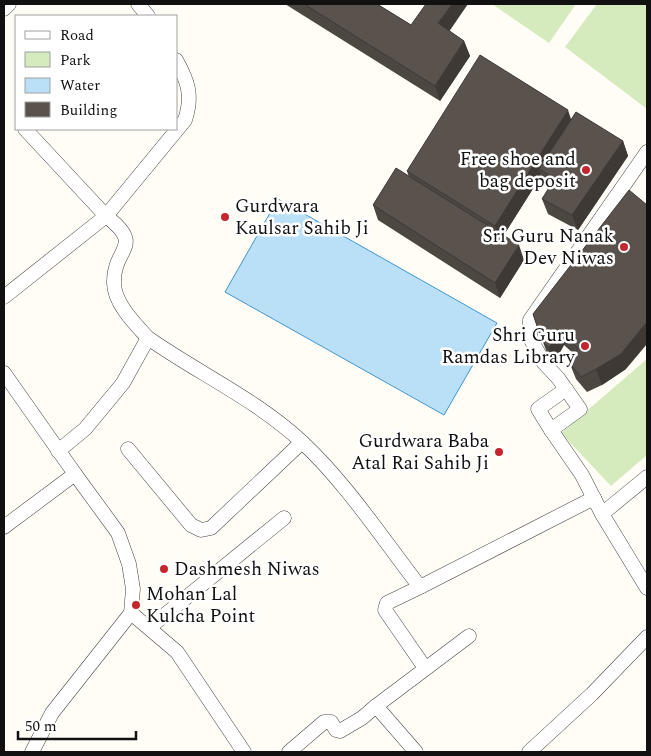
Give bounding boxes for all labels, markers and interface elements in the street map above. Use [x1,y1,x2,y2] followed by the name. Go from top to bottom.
[15,15,178,130] legend
[60,24,94,47] text: Road
[60,49,91,72] text: Park
[60,74,100,97] text: Water
[60,99,117,122] text: Building
[460,145,576,196] place label: Free shoe and bag deposit
[580,164,592,176] marker: Free shoe and bag deposit
[235,192,369,243] place label: Gurdwara Kaulsar Sahib Ji
[219,211,231,223] marker: Gurdwara Kaulsar Sahib Ji
[482,222,614,273] place label: Sri Guru Nanak Dev Niwas
[618,241,630,253] marker: Sri Guru Nanak Dev Niwas
[441,321,576,372] place label: Shri Guru Ramdas Library
[579,340,591,352] marker: Shri Guru Ramdas Library
[351,427,490,478] place label: Gurdwara Baba Atal Rai Sahib Ji
[493,446,505,458] marker: Gurdwara Baba Atal Rai Sahib Ji
[174,555,320,584] place label: Dashmesh Niwas
[158,563,170,575] marker: Dashmesh Niwas
[146,580,255,631] place label: Mohan Lal Kulcha Point
[130,599,142,611] marker: Mohan Lal Kulcha Point
[18,708,135,740] scale bar
[25,715,57,738] text: 50 m

